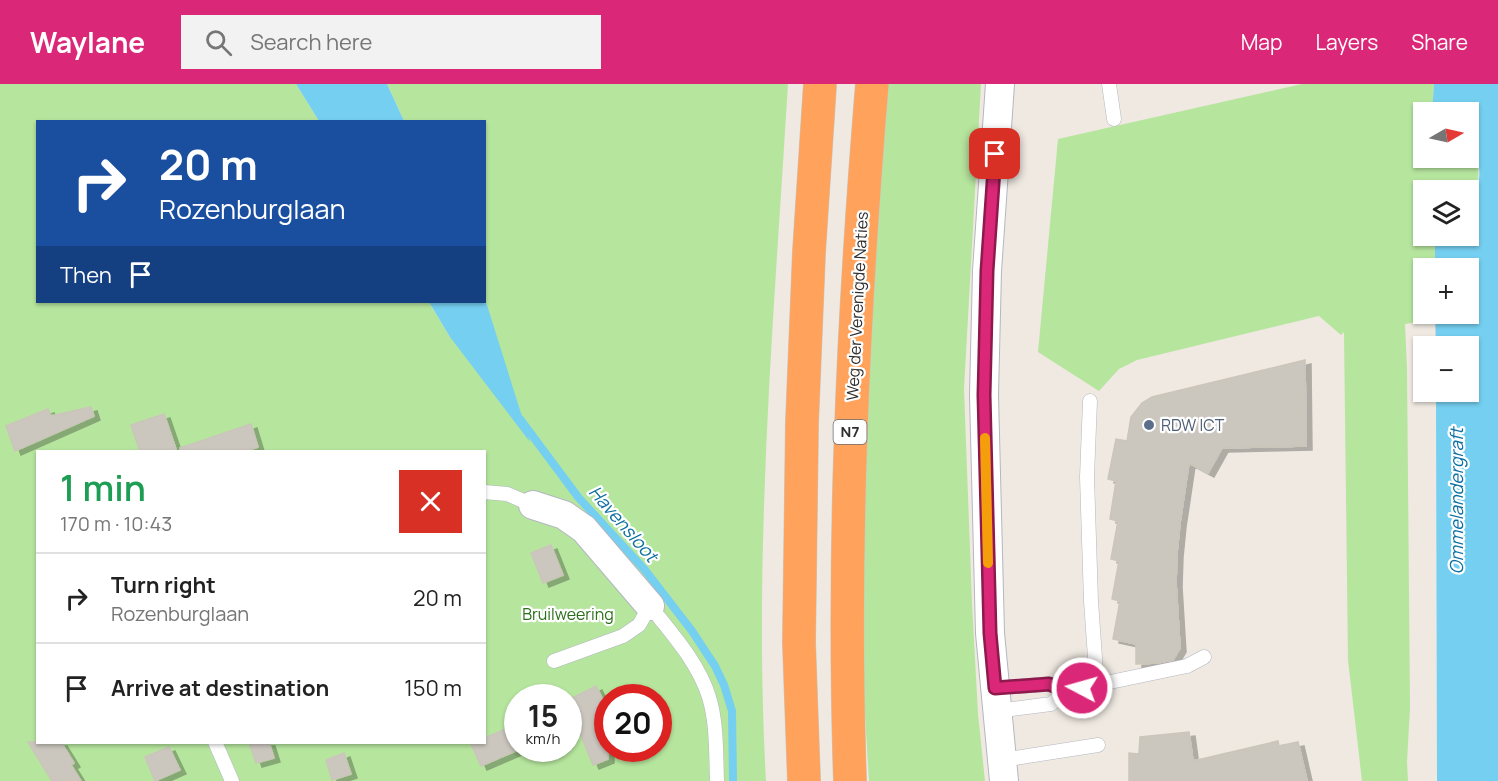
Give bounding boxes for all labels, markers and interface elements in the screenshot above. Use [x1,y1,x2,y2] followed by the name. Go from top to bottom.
[181,15,601,69] search box
[30,23,145,61] text: Waylane
[202,26,235,59] icon: search
[250,27,372,57] text: Search here
[1241,28,1282,56] text: Map
[1315,28,1378,56] text: Layers
[1411,28,1468,56] text: Share
[1413,102,1479,168] north arrow
[1413,102,1479,402] map controls
[969,128,1020,179] pin
[159,135,258,193] text: 20 m
[978,137,1011,170] icon: arrive
[60,144,138,222] icon: right
[1413,180,1479,246] button: layers
[159,190,346,227] text: Rozenburglaan
[841,211,873,401] street label: Weg der Verenigde Naties
[124,258,157,291] icon: arrive
[1413,258,1479,324] button: +
[60,260,112,290] text: Then
[1413,336,1479,402] button: −
[1161,414,1225,436] place label: RDW ICT
[1142,418,1156,432] marker: RDW ICT
[834,420,866,444] road number: N7
[1444,426,1468,574] water label: Ommelandergraft
[60,463,146,512] text: 1 min
[399,470,462,533] button: close
[584,480,665,568] water label: Havensloot
[60,510,172,537] text: 170 m · 10:43
[111,570,216,600] text: Turn right
[60,582,93,615] icon: right
[413,583,462,613] text: 20 m
[111,600,249,627] text: Rozenburglaan
[522,603,614,625] park label: Bruilweering
[1050,656,1114,720] position arrow
[60,672,93,705] icon: arrive
[111,673,329,703] text: Arrive at destination
[404,673,462,703] text: 150 m
[594,684,672,762] speed limit sign: 20
[528,695,558,736] text: 15
[526,728,560,749] text: km/h

